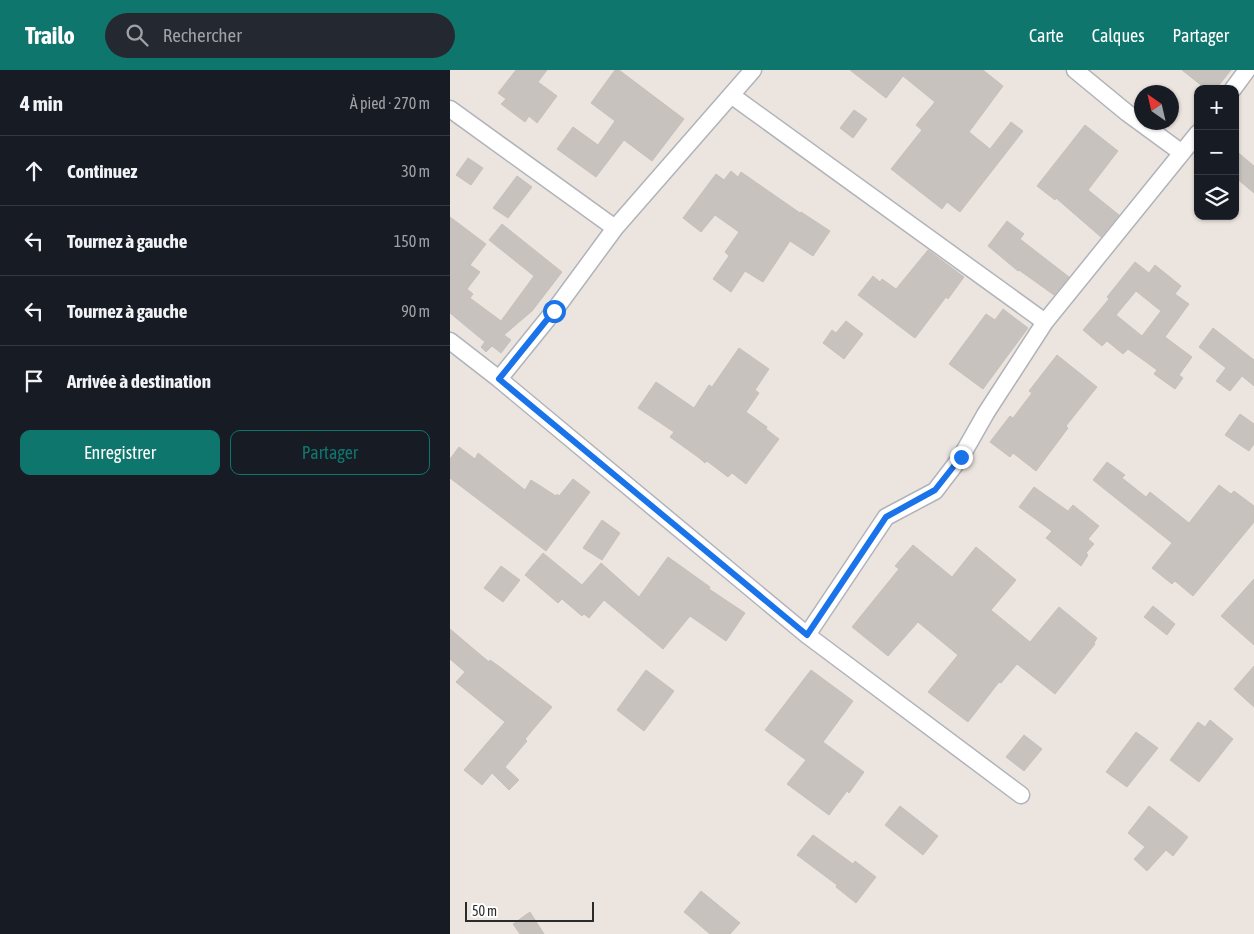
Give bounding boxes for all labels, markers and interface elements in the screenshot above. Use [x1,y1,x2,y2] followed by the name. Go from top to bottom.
[105,13,455,58] search box
[123,21,151,49] icon: search
[25,22,75,49] text: Trailo
[163,24,242,46] text: Rechercher
[1029,25,1064,46] text: Carte
[1092,25,1145,46] text: Calques
[1173,25,1229,46] text: Partager
[1134,85,1179,130] north arrow
[1194,85,1239,220] map controls
[1194,85,1239,130] button: +
[20,91,63,115] text: 4 min
[350,94,430,112] text: À pied · 270 m
[1194,130,1239,175] button: −
[20,157,48,185] icon: ahead
[67,160,137,182] text: Continuez
[401,162,430,180] text: 30 m
[1194,175,1239,220] button: layers
[20,227,48,255] icon: left
[67,230,187,252] text: Tournez à gauche
[394,232,430,250] text: 150 m
[20,297,48,325] icon: left
[67,300,187,322] text: Tournez à gauche
[543,300,566,323] route start
[401,302,430,320] text: 90 m
[20,367,48,395] icon: arrive
[67,370,211,392] text: Arrivée à destination
[20,430,220,475] button: Enregistrer
[230,430,430,475] button: Partager
[950,446,973,469] route end
[465,899,594,922] scale bar
[472,903,497,919] text: 50 m

